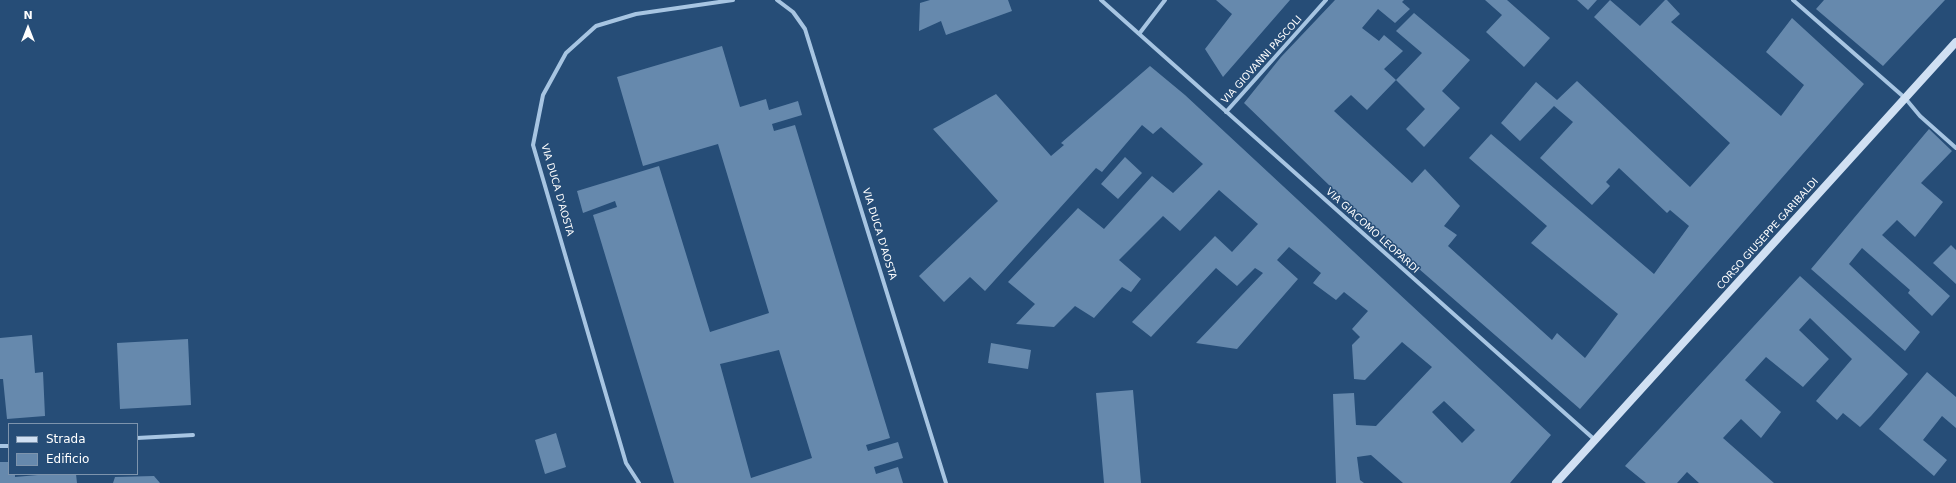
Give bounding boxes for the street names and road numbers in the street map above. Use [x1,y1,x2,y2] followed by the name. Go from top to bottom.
[1219,14,1305,106] street label: VIA GIOVANNI PASCOLI
[538,143,576,237] street label: VIA DUCA D'AOSTA
[1715,176,1821,292] street label: CORSO GIUSEPPE GARIBALDI
[1323,186,1421,276] street label: VIA GIACOMO LEOPARDI
[859,187,899,281] street label: VIA DUCA D'AOSTA

